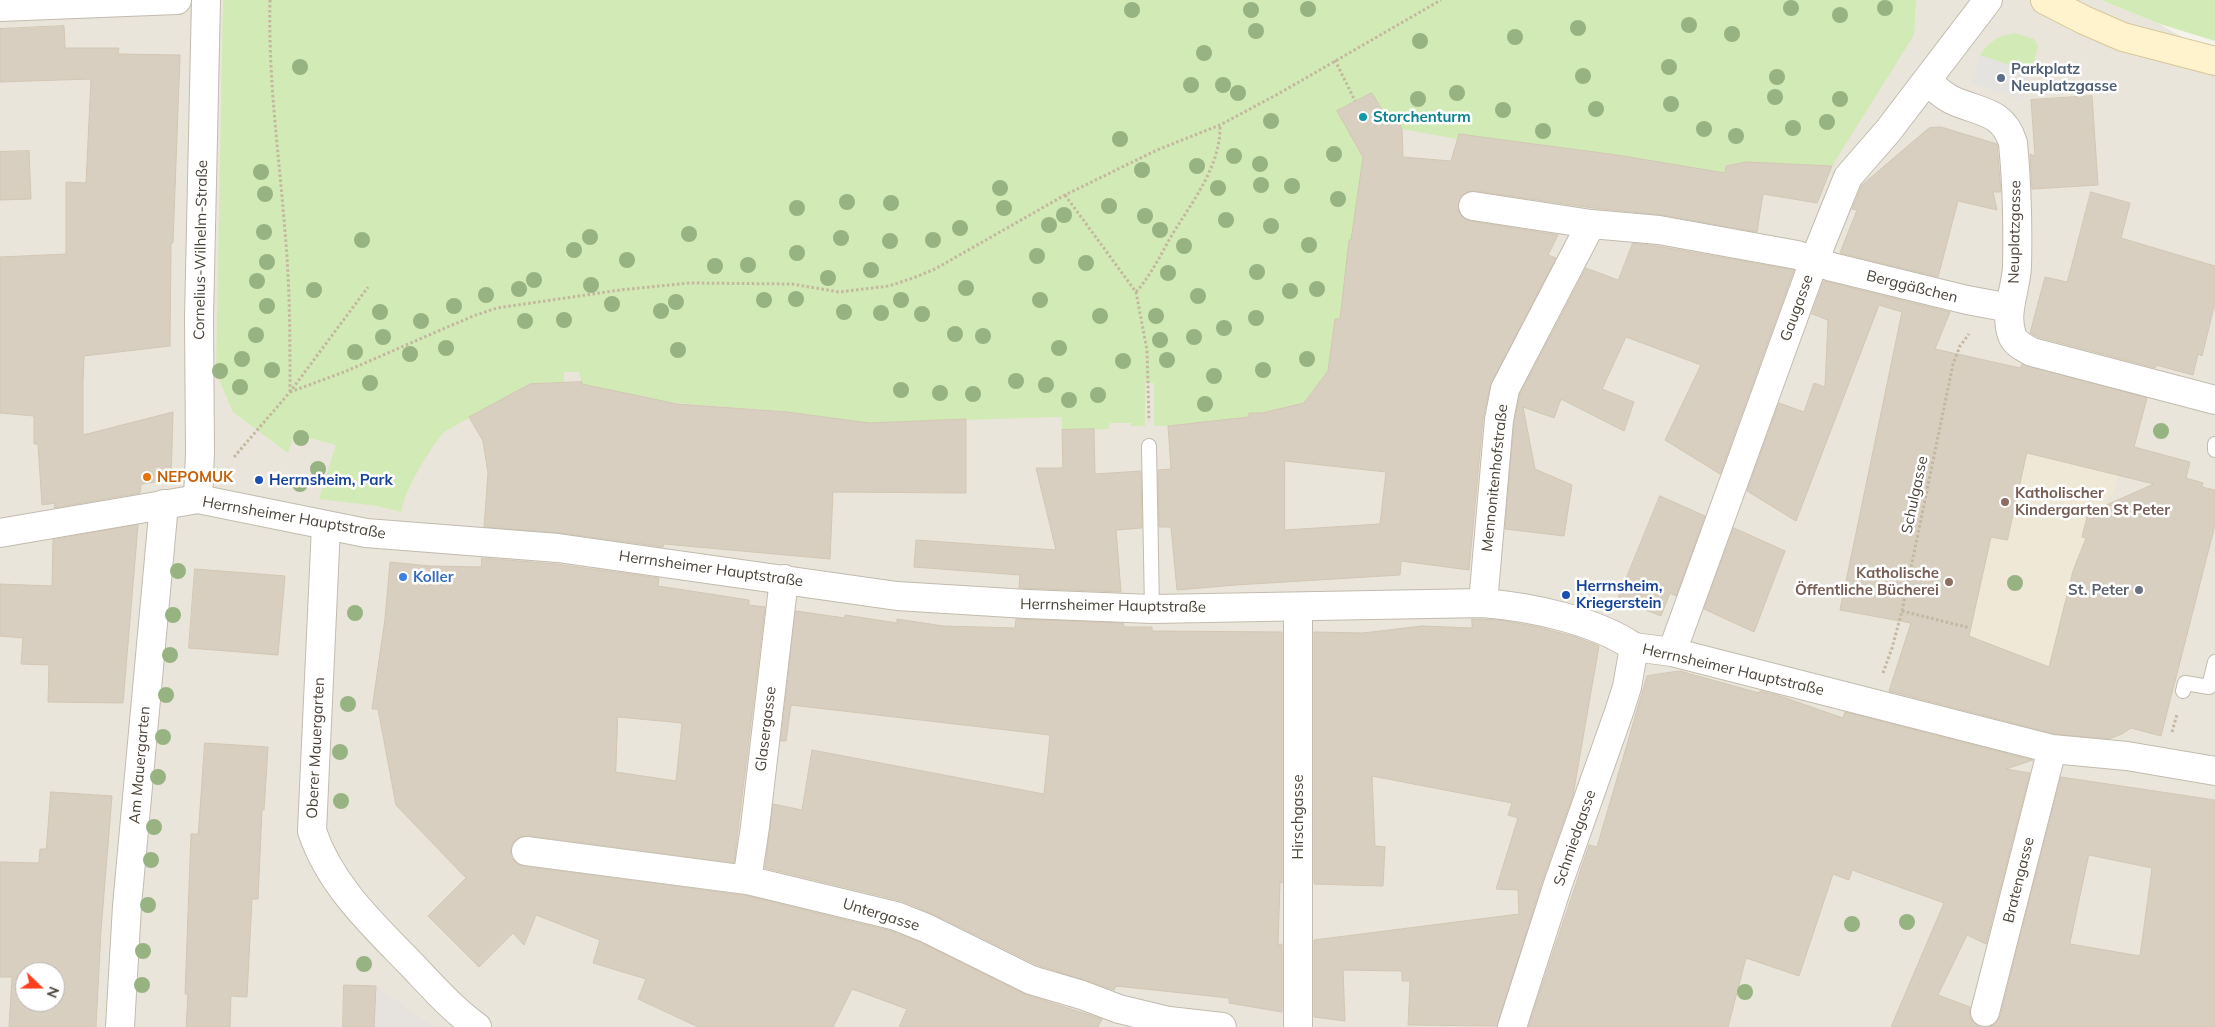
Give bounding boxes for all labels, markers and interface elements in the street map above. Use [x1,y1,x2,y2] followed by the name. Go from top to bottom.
[2011,60,2117,95] place label: Parkplatz Neuplatzgasse
[1995,72,2007,84] marker: Parkplatz Neuplatzgasse
[1373,108,1471,126] place label: Storchenturm
[1357,111,1369,123] marker: Storchenturm
[190,160,212,340] street label: Cornelius-Wilhelm-Straße
[2005,180,2025,284] street label: Neuplatzgasse
[1864,267,1960,307] street label: Berggäßchen
[1777,272,1817,344] street label: Gaugasse
[1478,403,1512,553] street label: Mennonitenhofstraße
[1898,455,1932,535] street label: Schulgasse
[157,468,233,486] place label: NEPOMUK
[141,471,153,483] marker: NEPOMUK
[269,471,393,489] place label: Herrnsheim, Park
[253,474,265,486] marker: Herrnsheim, Park
[2015,484,2170,519] place label: Katholischer Kindergarten St Peter
[201,493,387,543] street label: Herrnsheimer Hauptstraße
[1999,496,2011,508] marker: Katholischer Kindergarten St Peter
[618,547,804,591] street label: Herrnsheimer Hauptstraße
[1795,564,1939,599] place label: Katholische Öffentliche Bücherei
[413,568,454,586] place label: Koller
[397,571,409,583] marker: Koller
[1943,576,1955,588] marker: Katholische Öffentliche Bücherei
[1576,577,1663,612] place label: Herrnsheim, Kriegerstein
[2068,581,2129,599] place label: St. Peter
[2133,584,2145,596] marker: St. Peter
[1560,589,1572,601] marker: Herrnsheim, Kriegerstein
[1020,595,1206,617] street label: Herrnsheimer Hauptstraße
[1640,640,1826,700] street label: Herrnsheimer Hauptstraße
[303,677,329,819] street label: Oberer Mauergarten
[752,685,780,773] street label: Glasergasse
[126,705,154,825] street label: Am Mauergarten
[1289,774,1307,860] street label: Hirschgasse
[1550,788,1600,888] street label: Schmiedgasse
[2000,835,2038,925] street label: Bratengasse
[840,895,922,935] street label: Untergasse
[15,962,65,1012] north arrow
[43,984,63,1001] text: N

